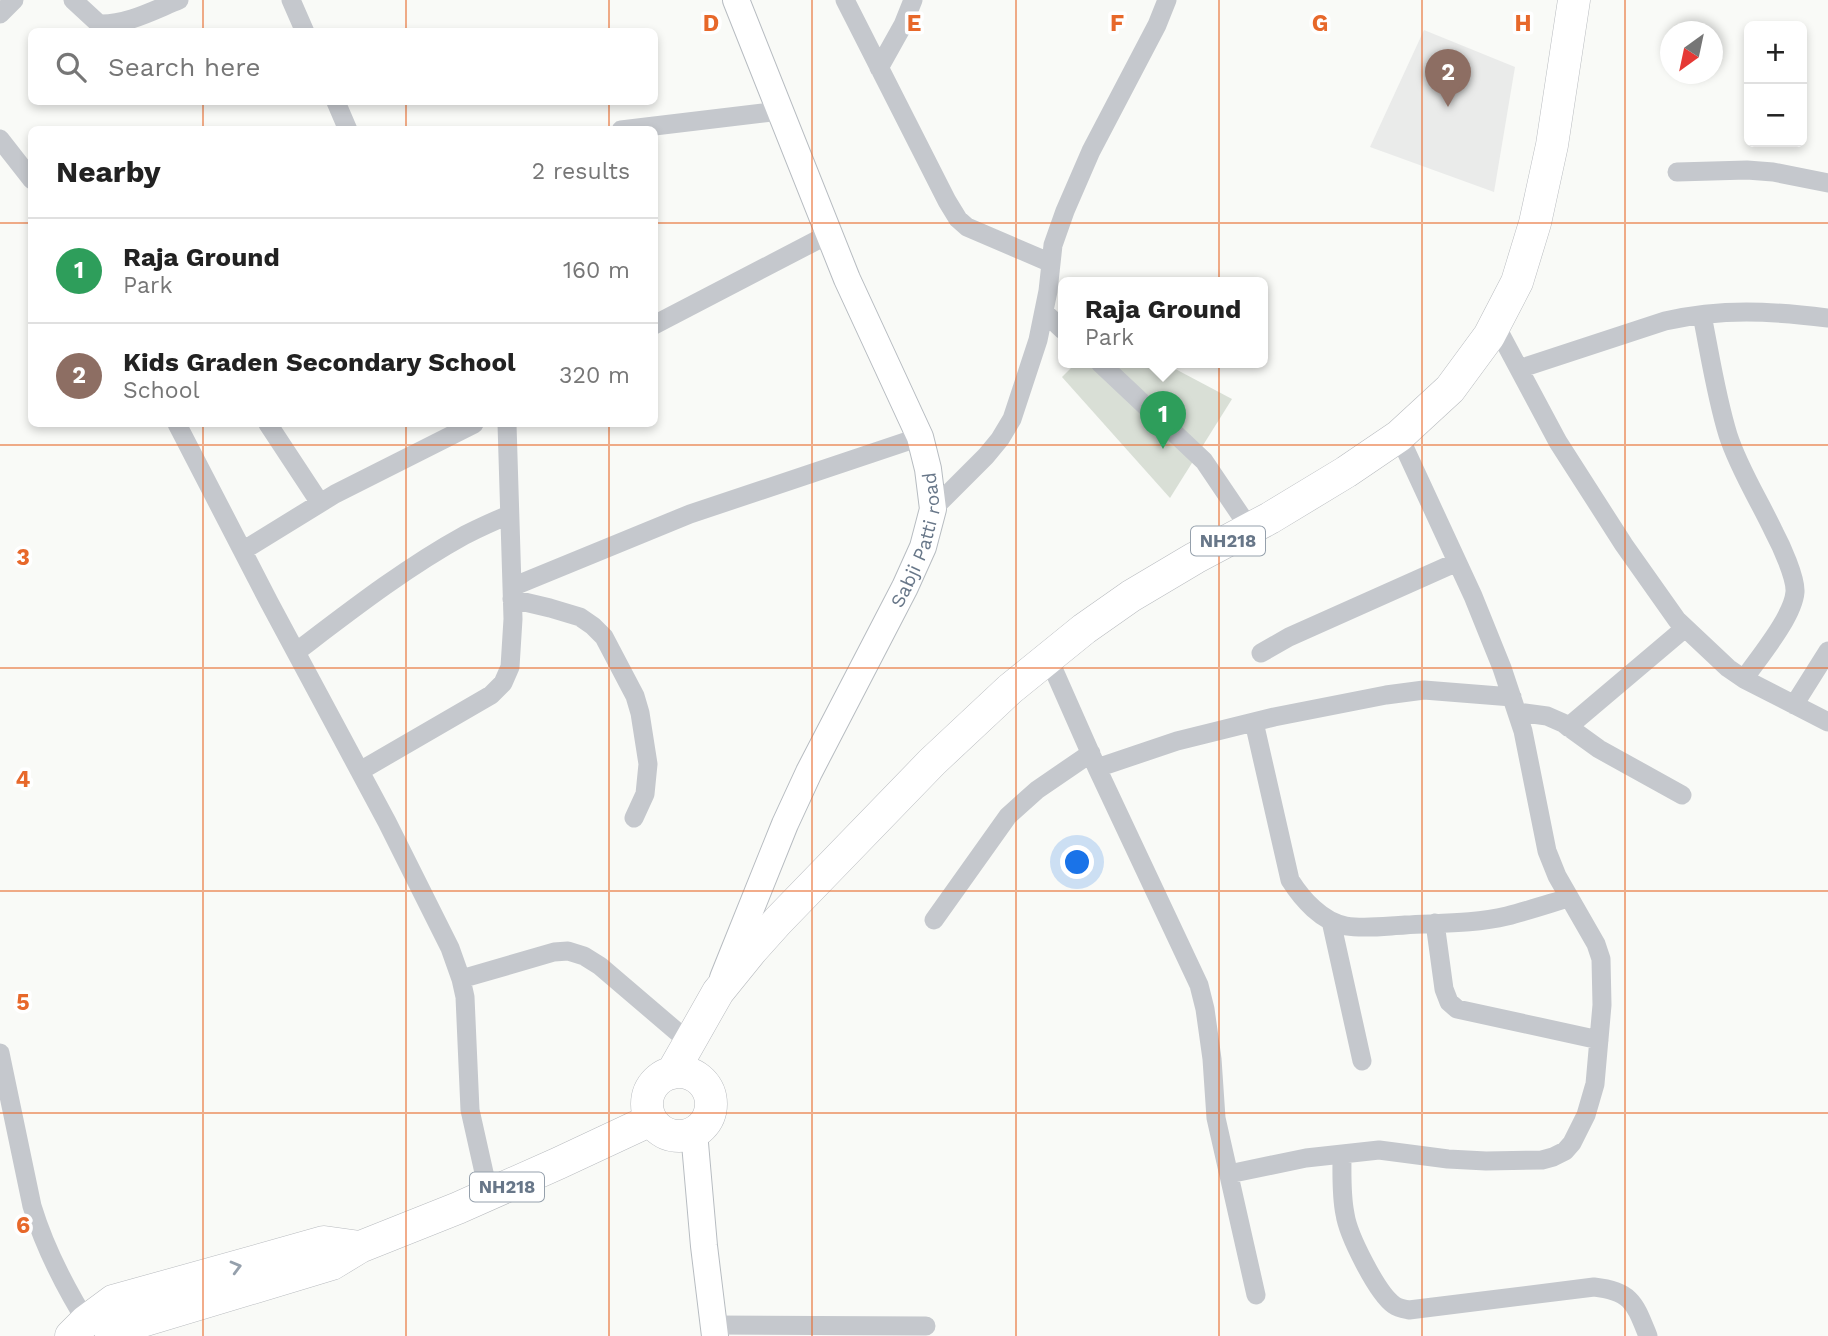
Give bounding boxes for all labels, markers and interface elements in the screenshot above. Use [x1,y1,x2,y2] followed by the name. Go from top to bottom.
[703,10,719,37] text: D
[907,10,921,37] text: E
[1110,10,1124,37] text: F
[1312,10,1328,37] text: G
[1514,10,1532,37] text: H
[1660,21,1723,84] north arrow
[1744,21,1807,147] map controls
[1744,21,1807,84] button: +
[28,28,658,105] search box
[52,48,90,86] icon: search
[1425,49,1471,107] pin: 2
[108,52,260,82] text: Search here
[1744,84,1807,147] button: −
[56,154,161,189] text: Nearby
[532,158,630,185] text: 2 results
[123,242,280,272] text: Raja Ground
[74,257,84,284] text: 1
[563,257,630,284] text: 160 m
[123,272,172,299] text: Park
[1058,277,1268,368] popup
[1085,294,1241,324] text: Raja Ground
[1085,324,1134,351] text: Park
[123,347,515,377] text: Kids Graden Secondary School
[72,362,86,389] text: 2
[559,362,630,389] text: 320 m
[123,377,200,404] text: School
[1140,391,1186,449] pin: 1
[885,471,945,611] street label: Sabji Patti road
[1191,526,1265,556] road number: NH218
[16,544,30,571] text: 3
[16,766,31,793] text: 4
[1060,845,1094,879] your location
[16,989,30,1016] text: 5
[470,1172,544,1202] road number: NH218
[16,1212,30,1239] text: 6
[230,1261,242,1275] one-way arrow

